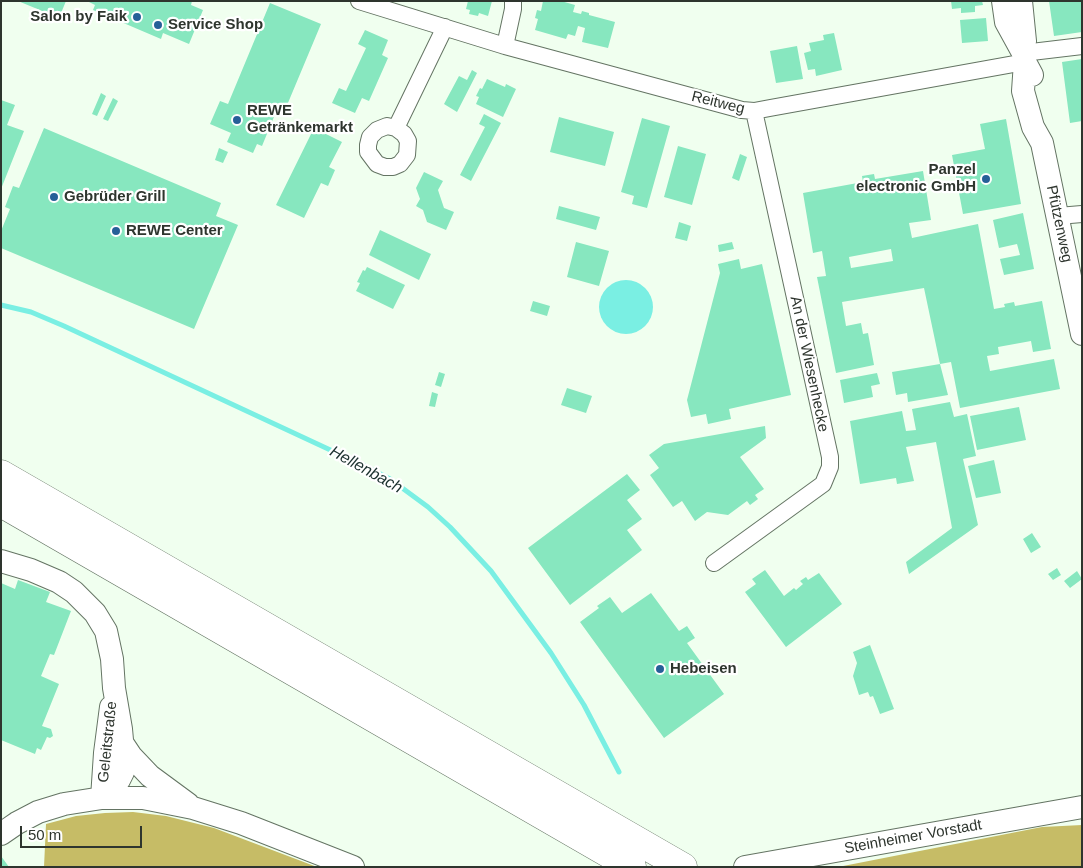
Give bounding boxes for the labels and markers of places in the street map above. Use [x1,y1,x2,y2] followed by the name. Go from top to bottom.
[30,8,127,26] place label: Salon by Faik
[131,11,143,23] marker: Salon by Faik
[168,16,263,34] place label: Service Shop
[152,19,164,31] marker: Service Shop
[247,102,353,137] place label: REWE Getränkemarkt
[231,114,243,126] marker: REWE Getränkemarkt
[856,161,976,196] place label: Panzel electronic GmbH
[980,173,992,185] marker: Panzel electronic GmbH
[64,188,166,206] place label: Gebrüder Grill
[48,191,60,203] marker: Gebrüder Grill
[126,222,223,240] place label: REWE Center
[110,225,122,237] marker: REWE Center
[670,660,737,678] place label: Hebeisen
[654,663,666,675] marker: Hebeisen

